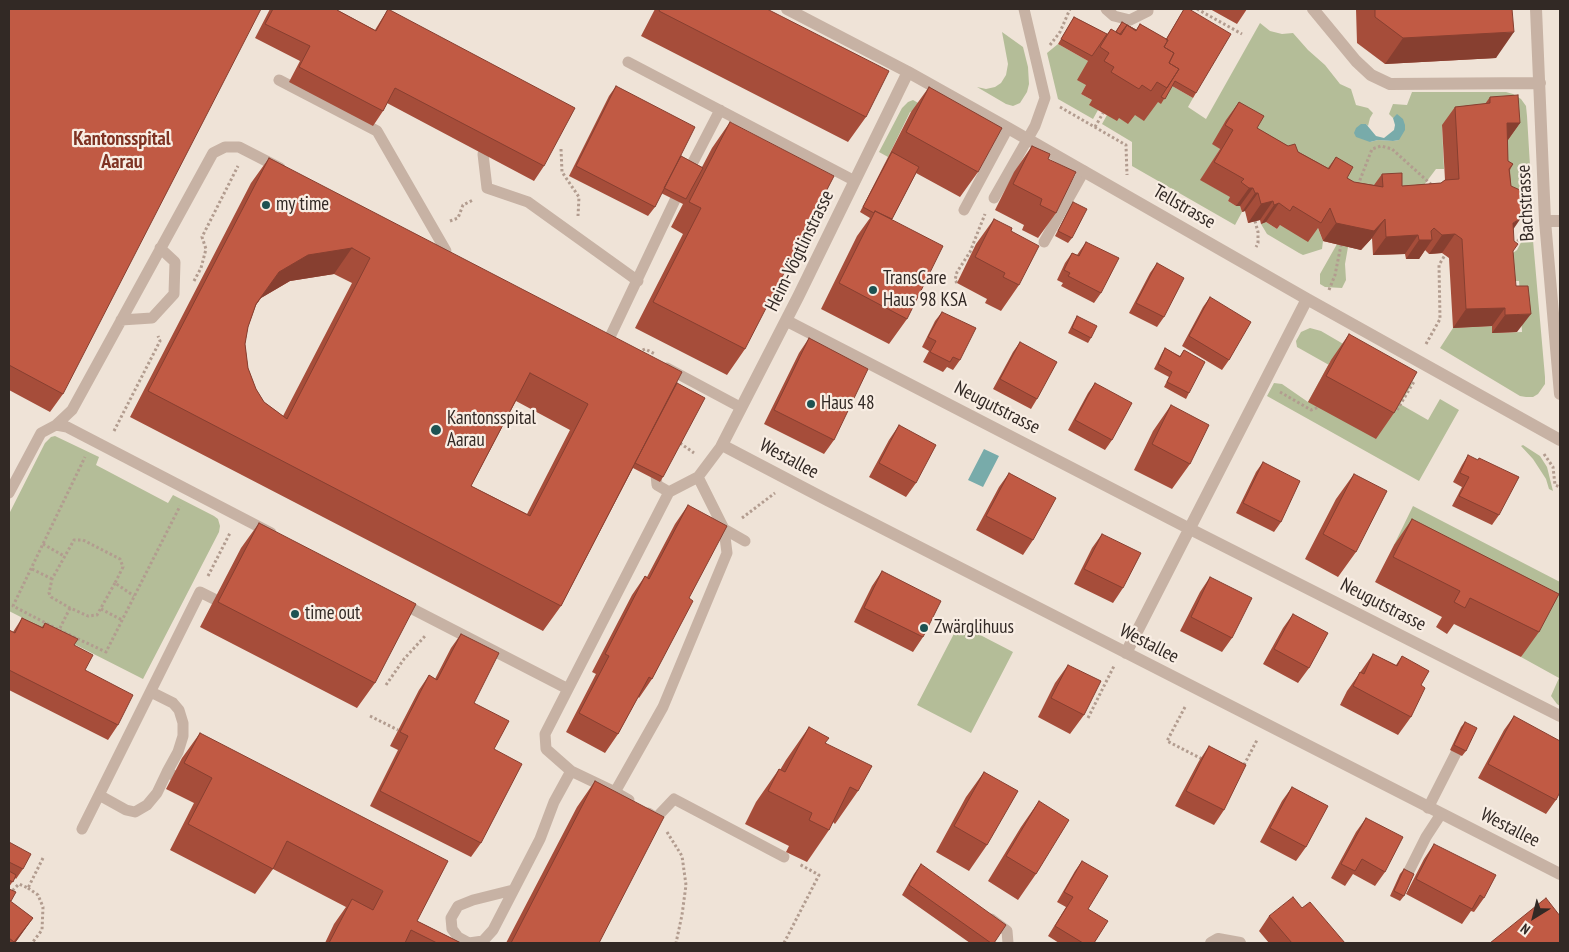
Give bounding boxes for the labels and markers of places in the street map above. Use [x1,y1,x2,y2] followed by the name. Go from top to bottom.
[276,194,329,216] place label: my time
[260,199,272,211] marker: my time
[883,268,967,312] place label: TransCare Haus 98 KSA
[867,284,879,296] marker: TransCare Haus 98 KSA
[821,393,875,415] place label: Haus 48
[805,398,817,410] marker: Haus 48
[447,408,536,452] place label: Kantonsspital Aarau
[429,423,443,437] marker: Kantonsspital Aarau
[305,603,360,625] place label: time out
[289,608,301,620] marker: time out
[934,617,1014,639] place label: Zwärglihuus
[918,622,930,634] marker: Zwärglihuus

